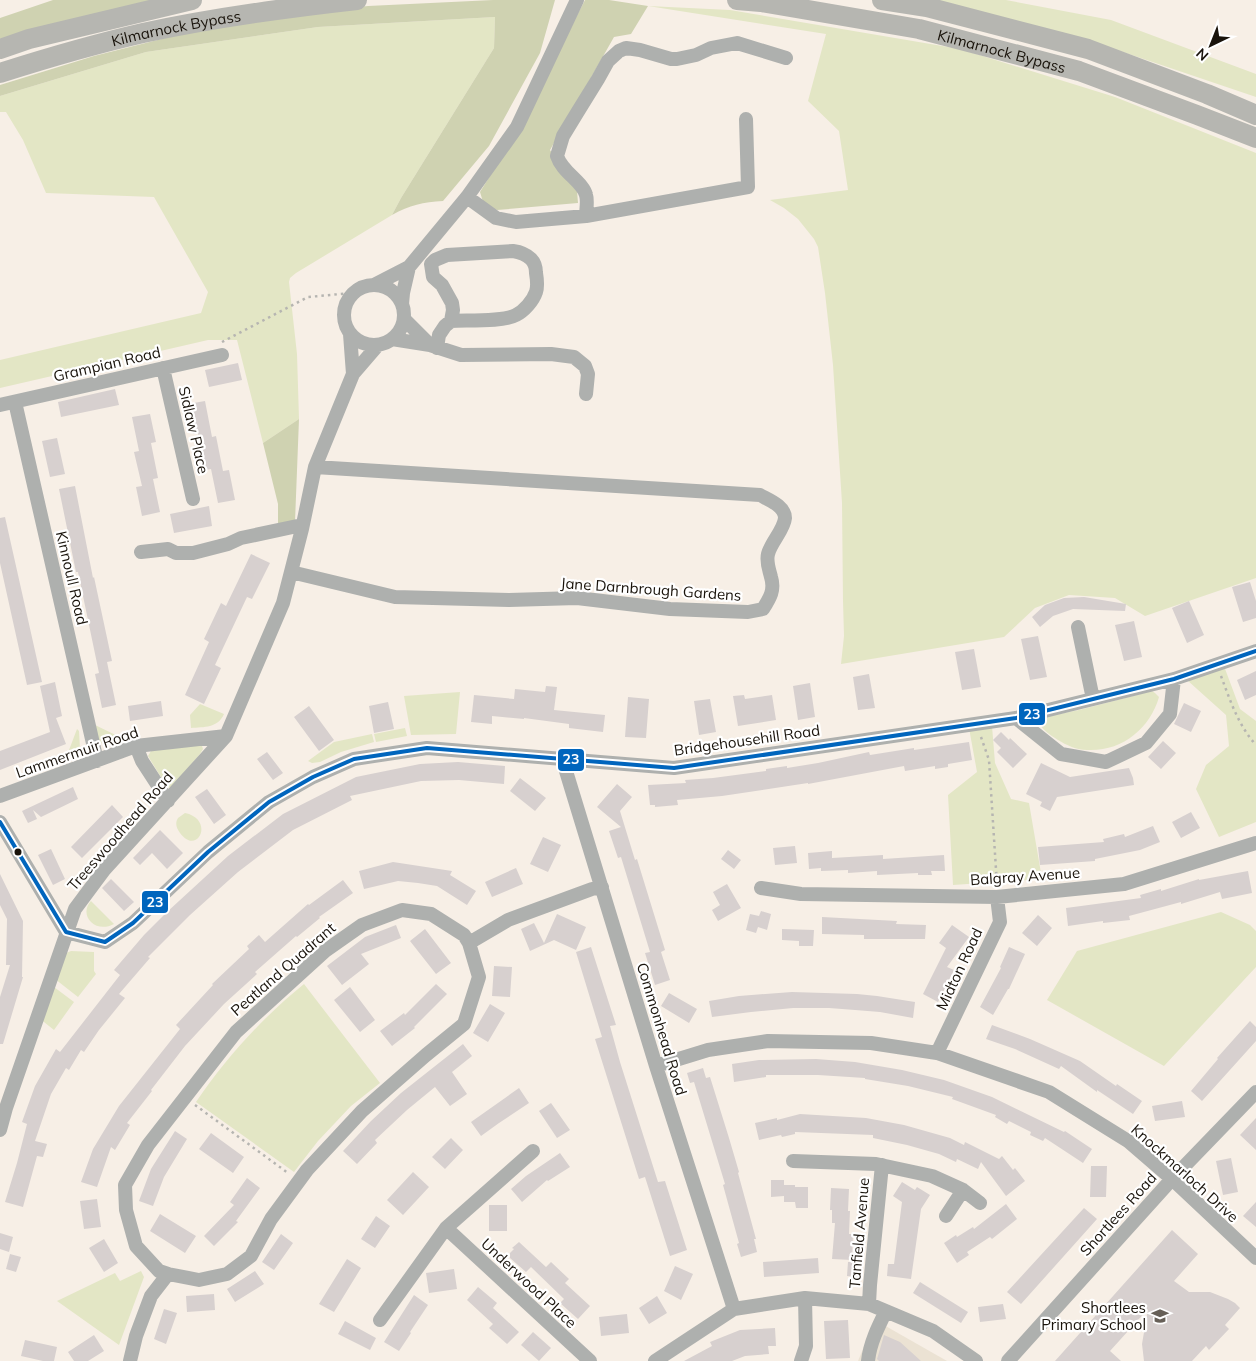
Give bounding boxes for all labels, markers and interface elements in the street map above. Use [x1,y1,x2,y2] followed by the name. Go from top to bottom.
[109,6,242,50] street label: Kilmarnock Bypass
[1186,20,1236,70] north arrow
[936,25,1068,77] street label: Kilmarnock Bypass
[1192,44,1212,65] text: N
[51,342,163,386] street label: Grampian Road
[175,384,213,476] street label: Sidlaw Place
[52,529,92,627] street label: Kinnoull Road
[560,573,742,605] street label: Jane Darnbrough Gardens
[1018,702,1046,726] line badge: 23
[1024,705,1040,723] text: 23
[673,720,821,760] street label: Bridgehousehill Road
[13,722,141,782] street label: Lammermuir Road
[557,748,585,772] line badge: 23
[563,750,579,768] text: 23
[63,768,177,894] street label: Treeswoodhead Road
[13,847,23,857] unlabelled marker
[969,863,1081,889] street label: Balgray Avenue
[141,890,169,914] line badge: 23
[147,893,163,911] text: 23
[227,918,339,1020] street label: Peatland Quadrant
[932,925,986,1013] street label: Midton Road
[633,960,691,1098] street label: Commonhead Road
[1127,1120,1243,1226] street label: Knockmarloch Drive
[1076,1168,1160,1260] street label: Shortlees Road
[845,1177,873,1289] street label: Tanfield Avenue
[477,1234,581,1332] street label: Underwood Place
[1041,1298,1146,1334] place label: Shortlees Primary School
[1150,1306,1170,1326] school or university icon: Shortlees Primary School

